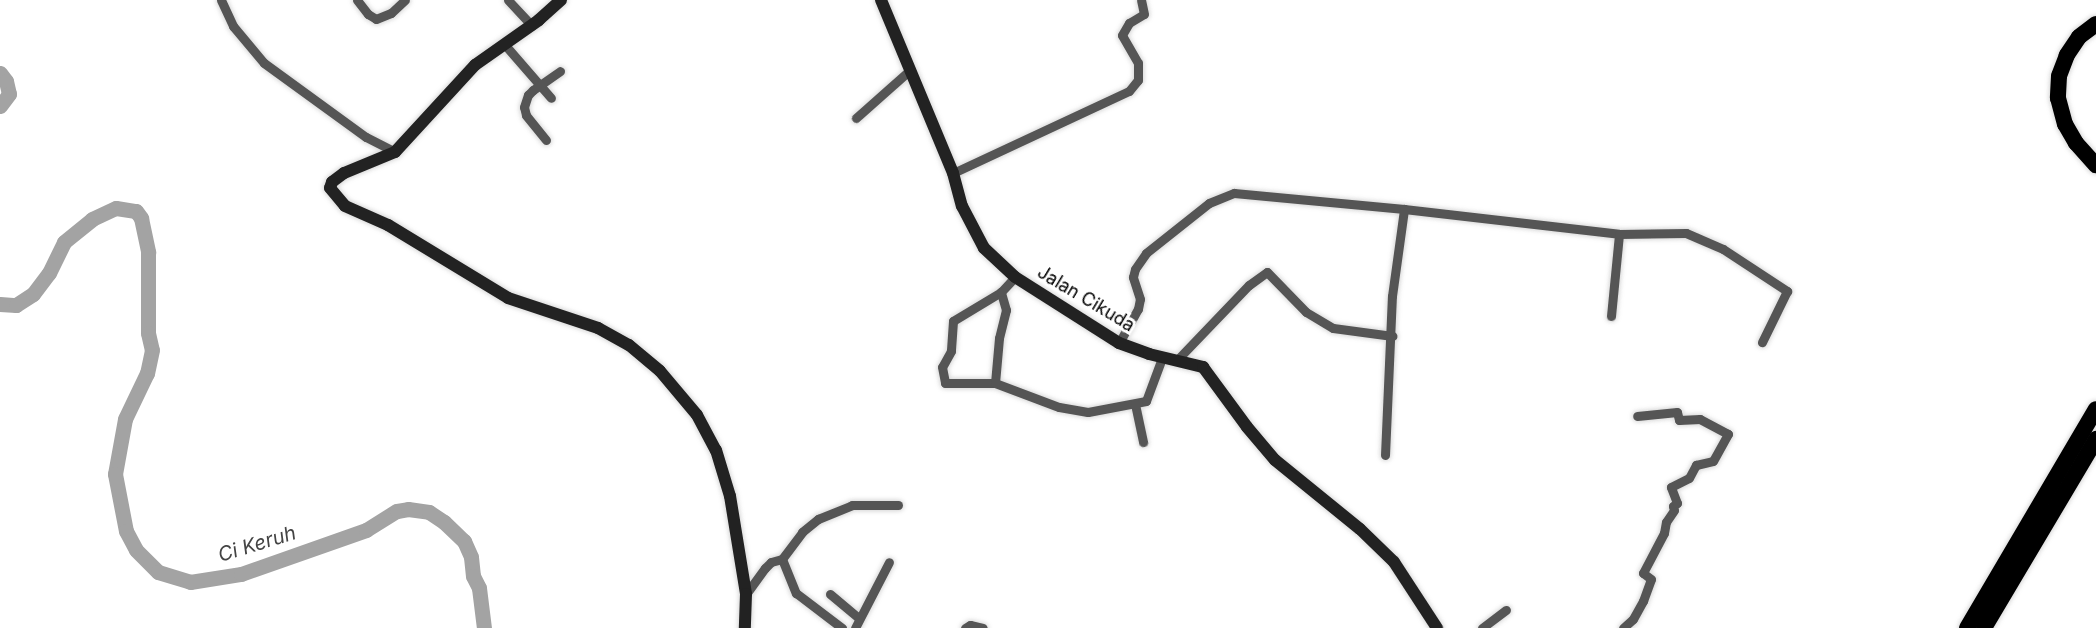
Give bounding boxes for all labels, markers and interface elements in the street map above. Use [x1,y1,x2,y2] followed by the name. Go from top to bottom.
[1033,261,1139,337] street label: Jalan Cikuda
[215,521,299,567] water label: Ci Keruh

